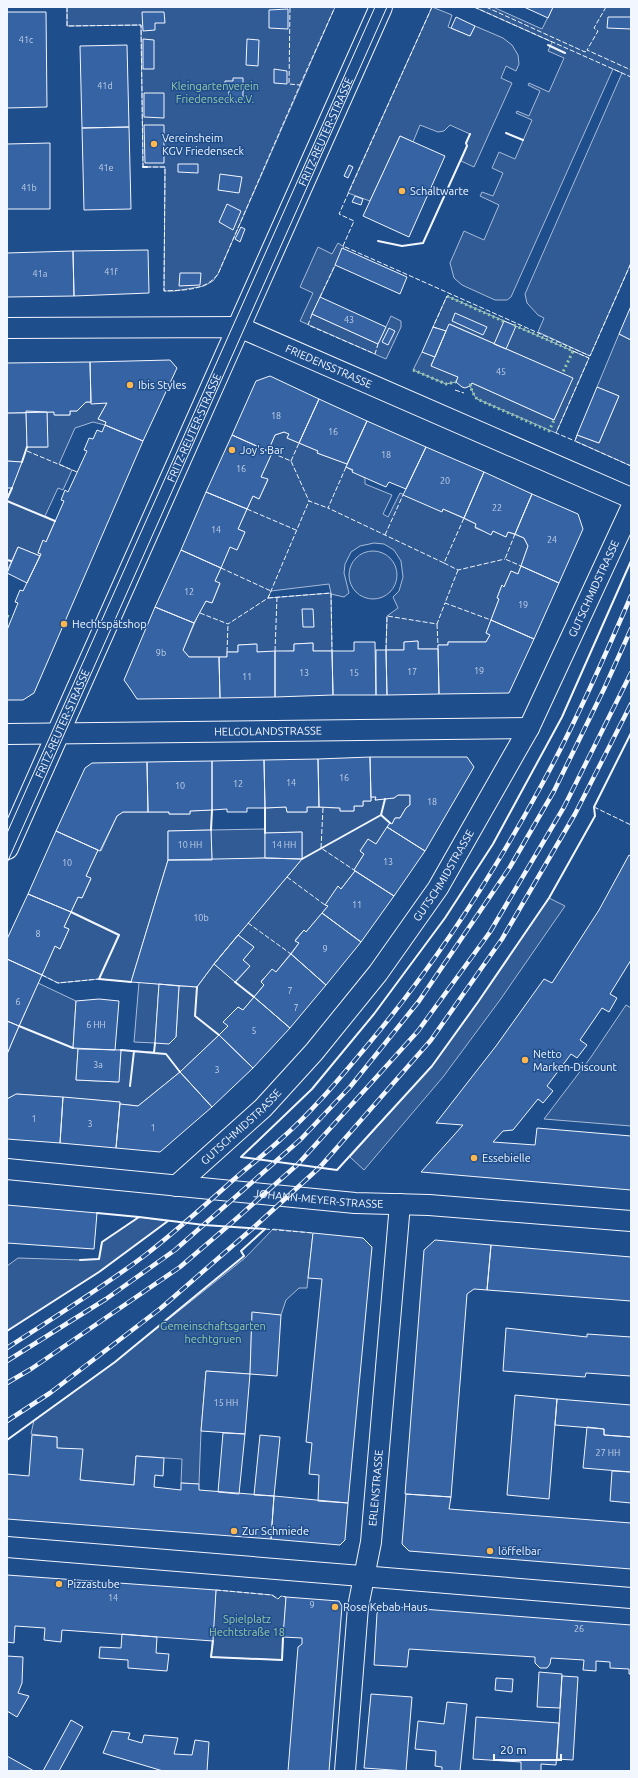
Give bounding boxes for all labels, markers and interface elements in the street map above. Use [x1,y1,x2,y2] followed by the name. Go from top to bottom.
[19,35,33,45] house number: 41c
[296,76,355,188] street label: FRITZ-REUTER-STRASSE
[171,80,259,105] park label: Kleingartenverein Friedenseck e.V.
[97,81,113,91] house number: 41d
[162,132,244,157] place label: Vereinsheim KGV Friedenseck
[149,139,159,149] marker: Vereinsheim KGV Friedenseck
[98,163,114,173] house number: 41e
[21,183,37,193] house number: 41b
[410,185,469,197] place label: Schaltwarte
[397,186,407,196] marker: Schaltwarte
[104,267,118,277] house number: 41f
[33,269,47,279] house number: 41a
[344,315,354,325] house number: 43
[284,342,374,390] street label: FRIEDENSSTRASSE
[496,367,506,377] house number: 45
[165,372,223,484] street label: FRITZ-REUTER-STRASSE
[138,379,187,391] place label: Ibis Styles
[125,380,135,390] marker: Ibis Styles
[271,411,281,421] house number: 18
[328,427,338,437] house number: 16
[240,444,285,456] place label: Joy's Bar
[227,445,237,455] marker: Joy's Bar
[381,450,391,460] house number: 18
[236,464,246,474] house number: 16
[440,476,450,486] house number: 20
[492,503,502,513] house number: 22
[211,525,221,535] house number: 14
[547,535,557,545] house number: 24
[566,538,621,639] street label: GUTSCHMIDSTRASSE
[184,587,194,597] house number: 12
[518,600,528,610] house number: 19
[72,618,147,630] place label: Hechtspätshop
[59,619,69,629] marker: Hechtspätshop
[156,648,166,658] house number: 9b
[474,666,484,676] house number: 19
[407,667,417,677] house number: 17
[33,668,92,780] street label: FRITZ-REUTER-STRASSE
[299,668,309,678] house number: 13
[349,668,359,678] house number: 15
[242,672,252,682] house number: 11
[214,724,322,738] street label: HELGOLANDSTRASSE
[339,773,349,783] house number: 16
[286,778,296,788] house number: 14
[233,779,243,789] house number: 12
[175,781,185,791] house number: 10
[427,797,437,807] house number: 18
[411,827,476,923] street label: GUTSCHMIDSTRASSE
[178,840,202,850] house number: 10 HH
[272,840,296,850] house number: 14 HH
[383,857,393,867] house number: 13
[62,858,72,868] house number: 10
[352,900,362,910] house number: 11
[193,913,209,923] house number: 10b
[35,929,41,939] house number: 8
[322,944,328,954] house number: 9
[287,986,293,996] house number: 7
[15,997,21,1007] house number: 6
[293,1003,299,1013] house number: 7
[86,1020,106,1030] house number: 6 HH
[251,1026,257,1036] house number: 5
[533,1048,618,1073] place label: Netto Marken-Discount
[520,1055,530,1065] marker: Netto Marken-Discount
[93,1060,103,1070] house number: 3a
[214,1065,220,1075] house number: 3
[198,1086,283,1167] street label: GUTSCHMIDSTRASSE
[31,1114,37,1124] house number: 1
[87,1119,93,1129] house number: 3
[150,1123,156,1133] house number: 1
[482,1152,531,1164] place label: Essebielle
[469,1153,479,1163] marker: Essebielle
[253,1187,384,1210] street label: JOHANN-MEYER-STRASSE
[160,1320,266,1345] park label: Gemeinschaftsgarten hechtgruen
[214,1398,238,1408] house number: 15 HH
[596,1448,620,1458] house number: 27 HH
[366,1449,385,1527] street label: ERLENSTRASSE
[242,1525,309,1537] place label: Zur Schmiede
[229,1526,239,1536] marker: Zur Schmiede
[498,1545,542,1557] place label: löffelbar
[485,1546,495,1556] marker: löffelbar
[67,1578,120,1590] place label: Pizzastube
[54,1579,64,1589] marker: Pizzastube
[108,1593,118,1603] house number: 14
[309,1600,315,1610] house number: 9
[343,1601,428,1613] place label: Rose Kebab Haus
[330,1602,340,1612] marker: Rose Kebab Haus
[209,1613,285,1638] park label: Spielplatz Hechtstraße 18
[574,1624,584,1634] house number: 26
[494,1736,561,1762] scale bar
[500,1743,527,1756] text: 20 m

